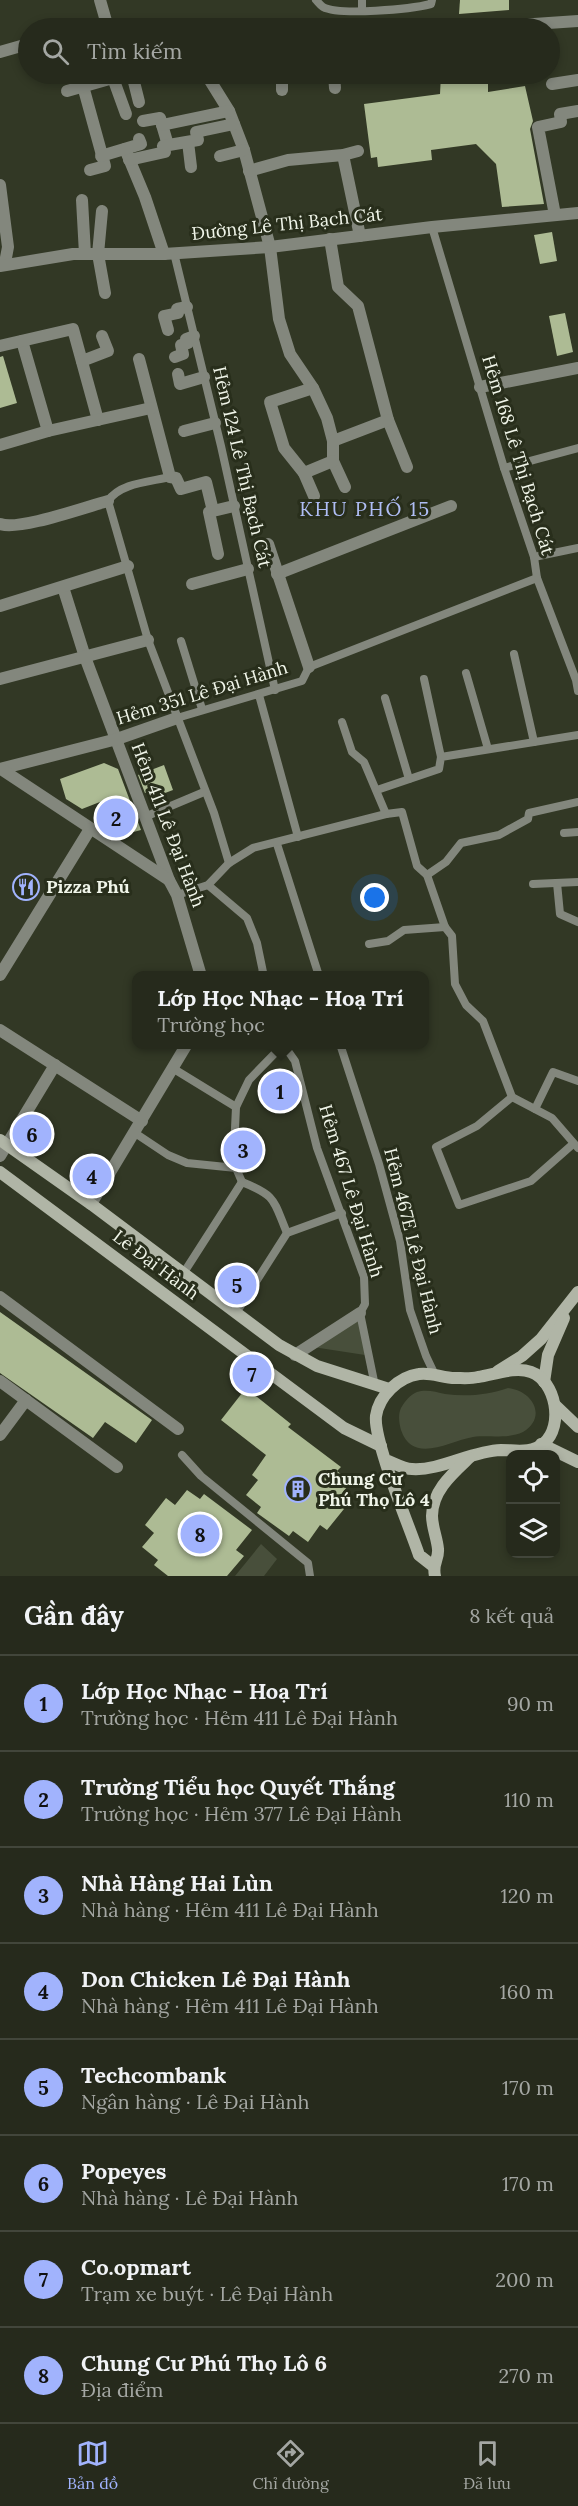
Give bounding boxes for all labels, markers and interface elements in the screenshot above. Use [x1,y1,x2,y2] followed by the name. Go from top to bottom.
[18,18,560,84] search box
[39,35,72,68] icon: search
[87,37,182,65] text: Tìm kiếm
[190,202,383,245] street label: Đường Lê Thị Bạch Cát
[477,352,560,558] street label: Hẻm 168 Lê Thị Bạch Cát
[208,364,277,570] street label: Hẻm 124 Lê Thị Bạch Cát
[299,496,431,521] district label: KHU PHỐ 15
[113,655,291,730] street label: Hẻm 351 Lê Đại Hành
[126,739,211,911] street label: Hẻm 411 Lê Đại Hành
[96,796,136,840] pin: 2
[11,872,41,902] restaurant icon: Pizza Phú
[46,875,130,898] place label: Pizza Phú
[360,883,389,912] your location
[132,971,429,1049] popup
[157,984,404,1012] text: Lớp Học Nhạc - Hoạ Trí
[157,1012,265,1037] text: Trường học
[260,1068,300,1114] pin: 1
[314,1101,389,1280] street label: Hẻm 467 Lê Đại Hành
[12,1112,51,1156] pin: 6
[224,1128,262,1172] pin: 3
[379,1145,448,1337] street label: Hẻm 467E Lê Đại Hành
[72,1154,112,1198] pin: 4
[109,1225,204,1305] street label: Lê Đại Hành
[218,1262,256,1308] pin: 5
[232,1352,272,1396] pin: 7
[506,1450,560,1558] map controls
[506,1450,560,1504] button: locate
[318,1467,430,1511] place label: Chung Cư Phú Thọ Lô 4
[283,1474,313,1504] building icon: Chung Cư Phú Thọ Lô 4
[506,1504,560,1558] button: layers
[180,1512,220,1556] pin: 8
[24,1599,124,1632] text: Gần đây
[469,1603,554,1628] text: 8 kết quả
[81,1677,328,1705] text: Lớp Học Nhạc - Hoạ Trí
[39,1691,48,1716] text: 1
[507,1691,554,1716] text: 90 m
[81,1705,398,1730] text: Trường học · Hẻm 411 Lê Đại Hành
[81,1773,395,1801] text: Trường Tiểu học Quyết Thắng
[38,1787,49,1812] text: 2
[504,1787,554,1812] text: 110 m
[81,1801,402,1826] text: Trường học · Hẻm 377 Lê Đại Hành
[81,1869,273,1897] text: Nhà Hàng Hai Lùn
[38,1883,49,1908] text: 3
[500,1883,554,1908] text: 120 m
[81,1897,379,1922] text: Nhà hàng · Hẻm 411 Lê Đại Hành
[81,1965,350,1993] text: Don Chicken Lê Đại Hành
[38,1979,49,2004] text: 4
[500,1979,554,2004] text: 160 m
[81,1993,379,2018] text: Nhà hàng · Hẻm 411 Lê Đại Hành
[81,2061,226,2089] text: Techcombank
[38,2075,49,2100] text: 5
[502,2075,554,2100] text: 170 m
[81,2089,310,2114] text: Ngân hàng · Lê Đại Hành
[81,2157,167,2185] text: Popeyes
[38,2171,49,2196] text: 6
[502,2171,554,2196] text: 170 m
[81,2185,298,2210] text: Nhà hàng · Lê Đại Hành
[81,2253,191,2281] text: Co.opmart
[39,2267,48,2292] text: 7
[495,2267,554,2292] text: 200 m
[81,2281,333,2306] text: Trạm xe buýt · Lê Đại Hành
[81,2349,327,2377] text: Chung Cư Phú Thọ Lô 6
[38,2363,49,2388] text: 8
[498,2363,554,2388] text: 270 m
[81,2377,163,2402] text: Địa điểm
[67,2437,118,2493] tab: Bản đồ
[252,2437,329,2493] tab: Chỉ đường
[463,2437,511,2493] tab: Đã lưu

